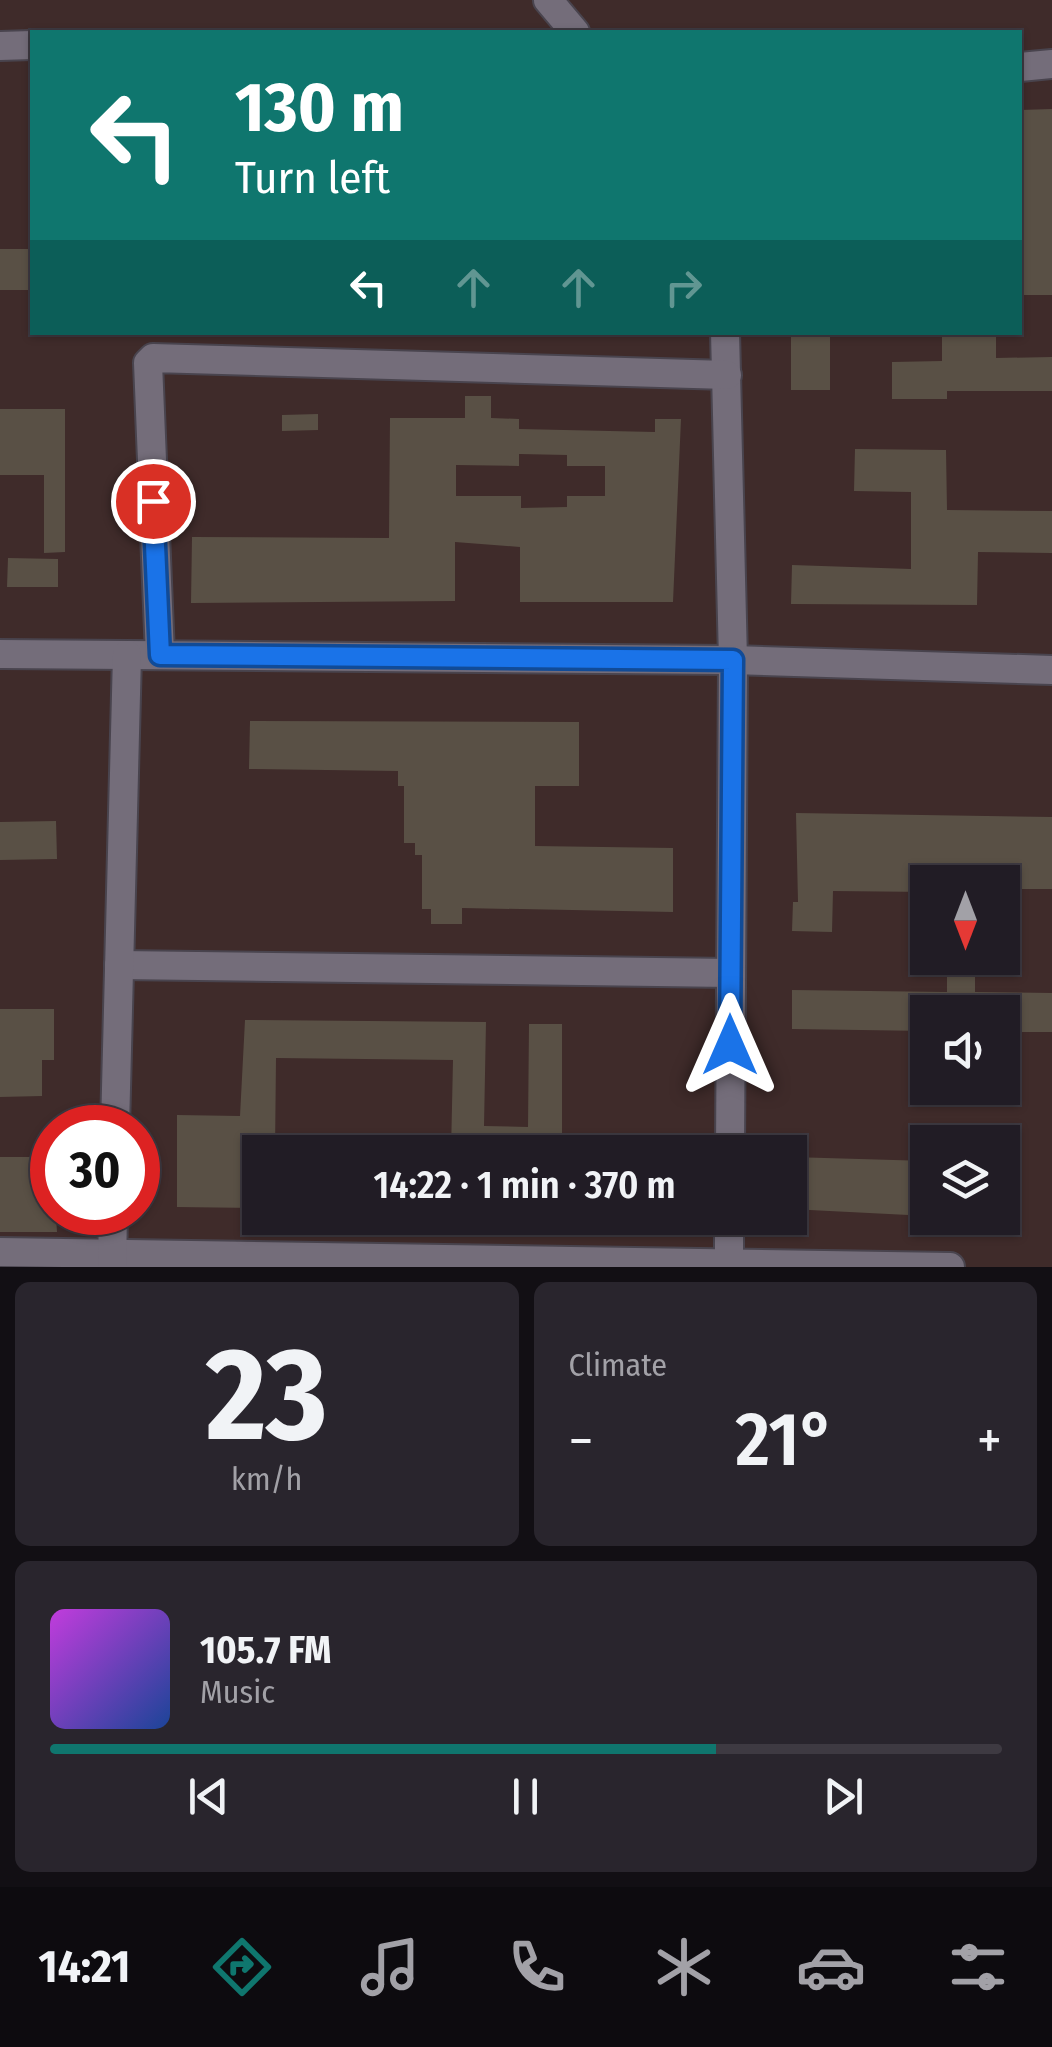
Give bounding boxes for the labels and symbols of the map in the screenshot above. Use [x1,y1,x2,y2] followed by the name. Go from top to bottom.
[111,459,196,544] pin
[910,865,1020,975] north arrow
[678,993,782,1097] position arrow
[30,1105,160,1235] speed limit sign: 30

